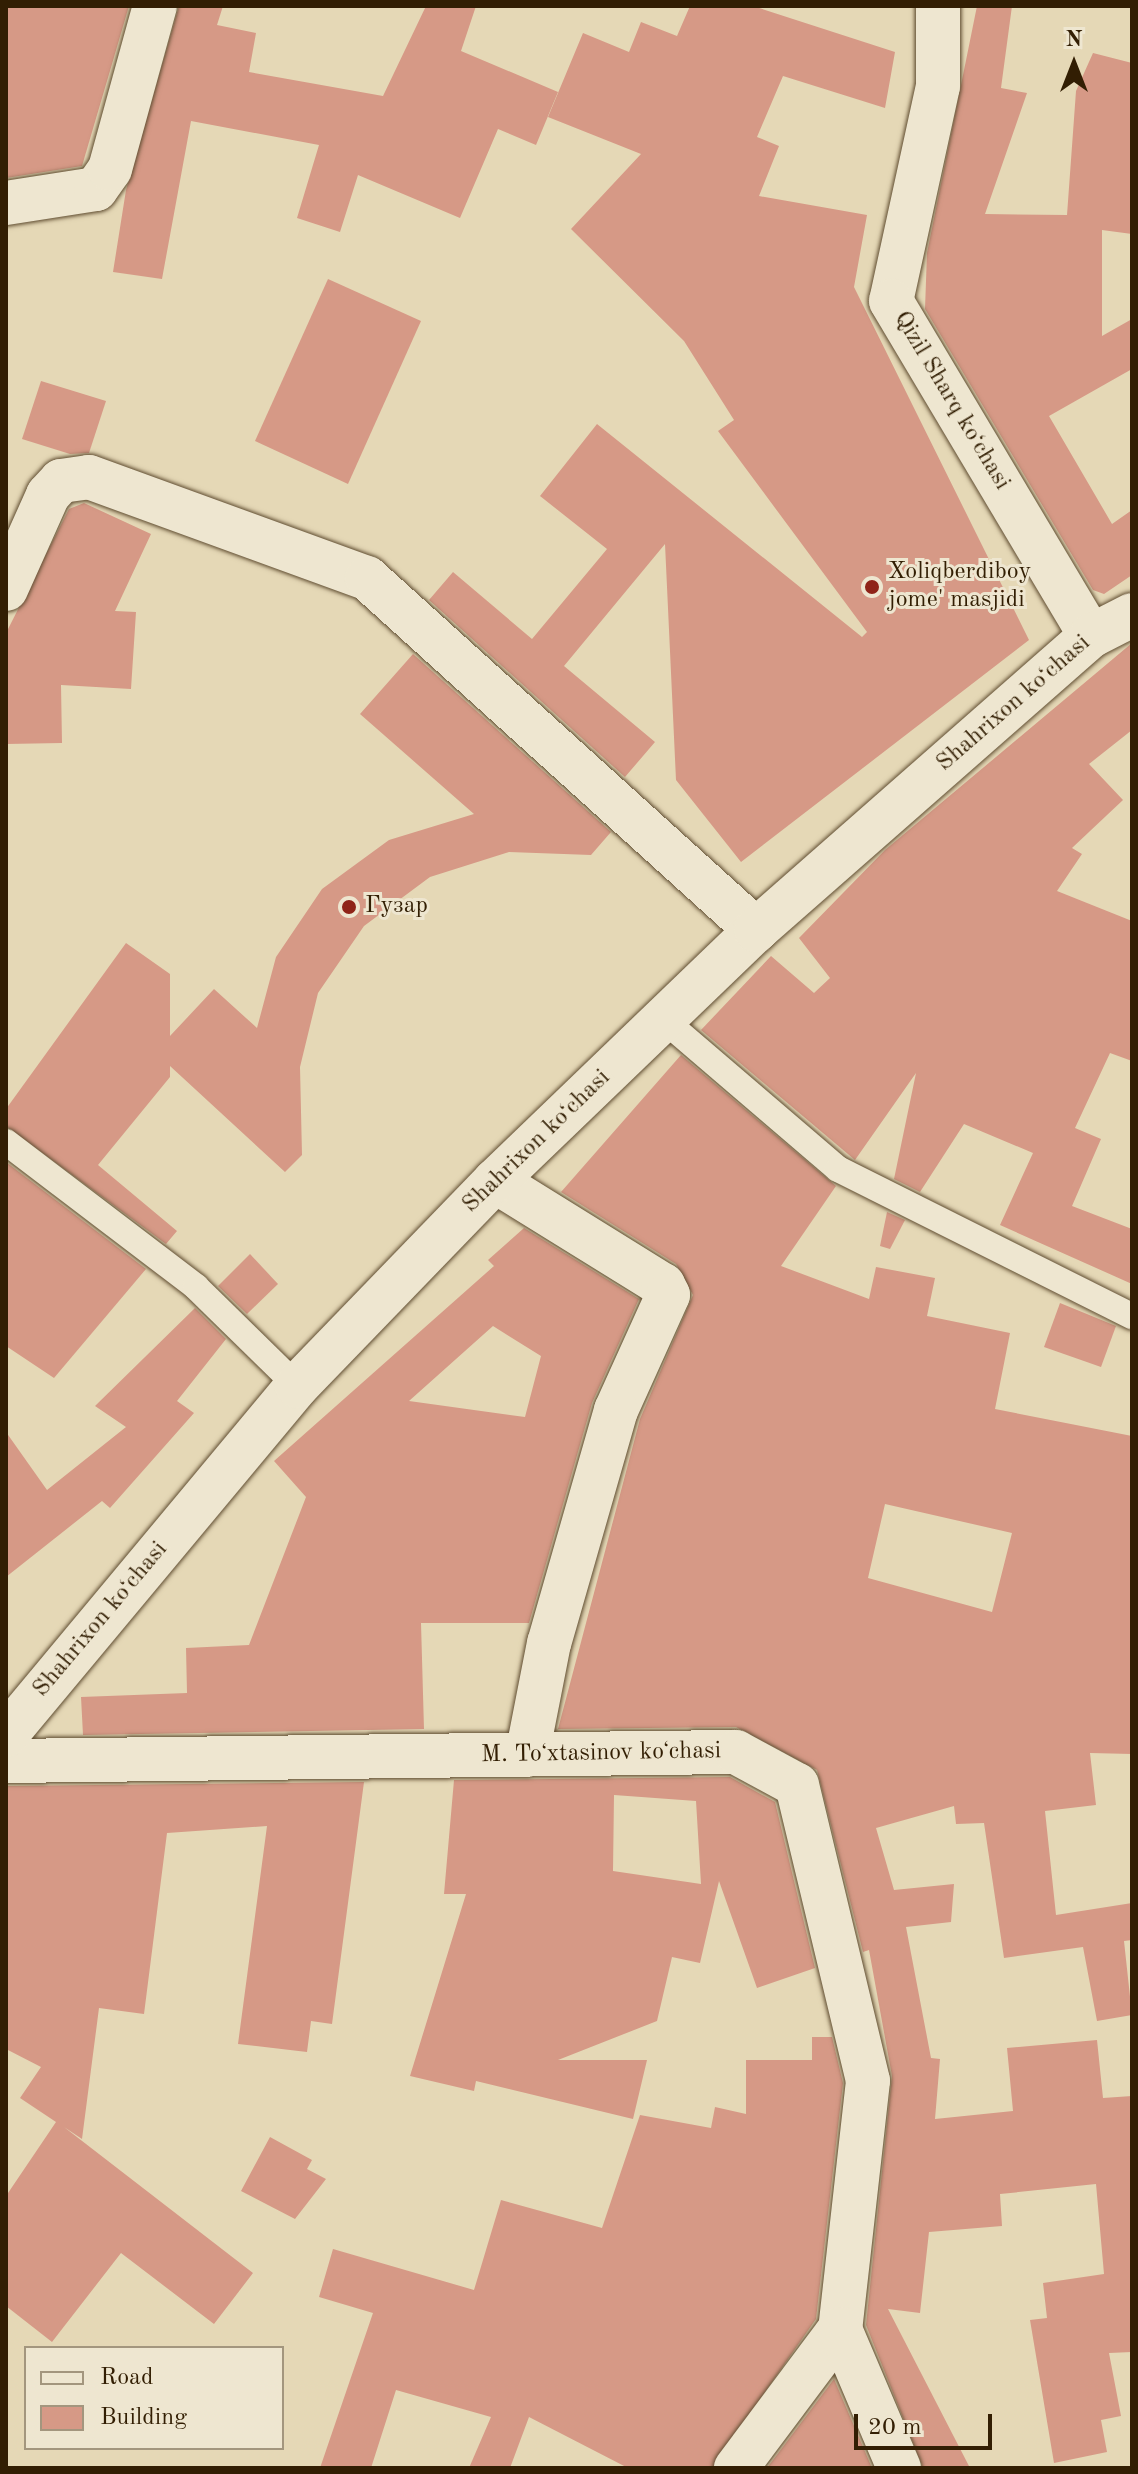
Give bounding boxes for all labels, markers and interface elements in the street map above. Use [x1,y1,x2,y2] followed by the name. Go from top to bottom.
[1034,24,1114,104] north arrow
[1066,29,1082,51] text: N
[886,306,1016,496] street label: Qizil Sharq koʻchasi
[888,559,1031,615] place label: Xoliqberdiboy jome' masjidi
[863,578,881,596] marker: Xoliqberdiboy jome' masjidi
[931,629,1097,779] street label: Shahrixon koʻchasi
[365,893,428,921] place label: Гузар
[340,898,358,916] marker: Гузар
[457,1064,617,1220] street label: Shahrixon koʻchasi
[28,1536,174,1704] street label: Shahrixon koʻchasi
[481,1738,721,1770] street label: M. Toʻxtasinov koʻchasi
[24,2346,284,2450] legend
[100,2366,153,2390] text: Road
[858,2398,996,2448] scale bar
[100,2406,187,2430] text: Building
[868,2416,922,2440] text: 20 m

